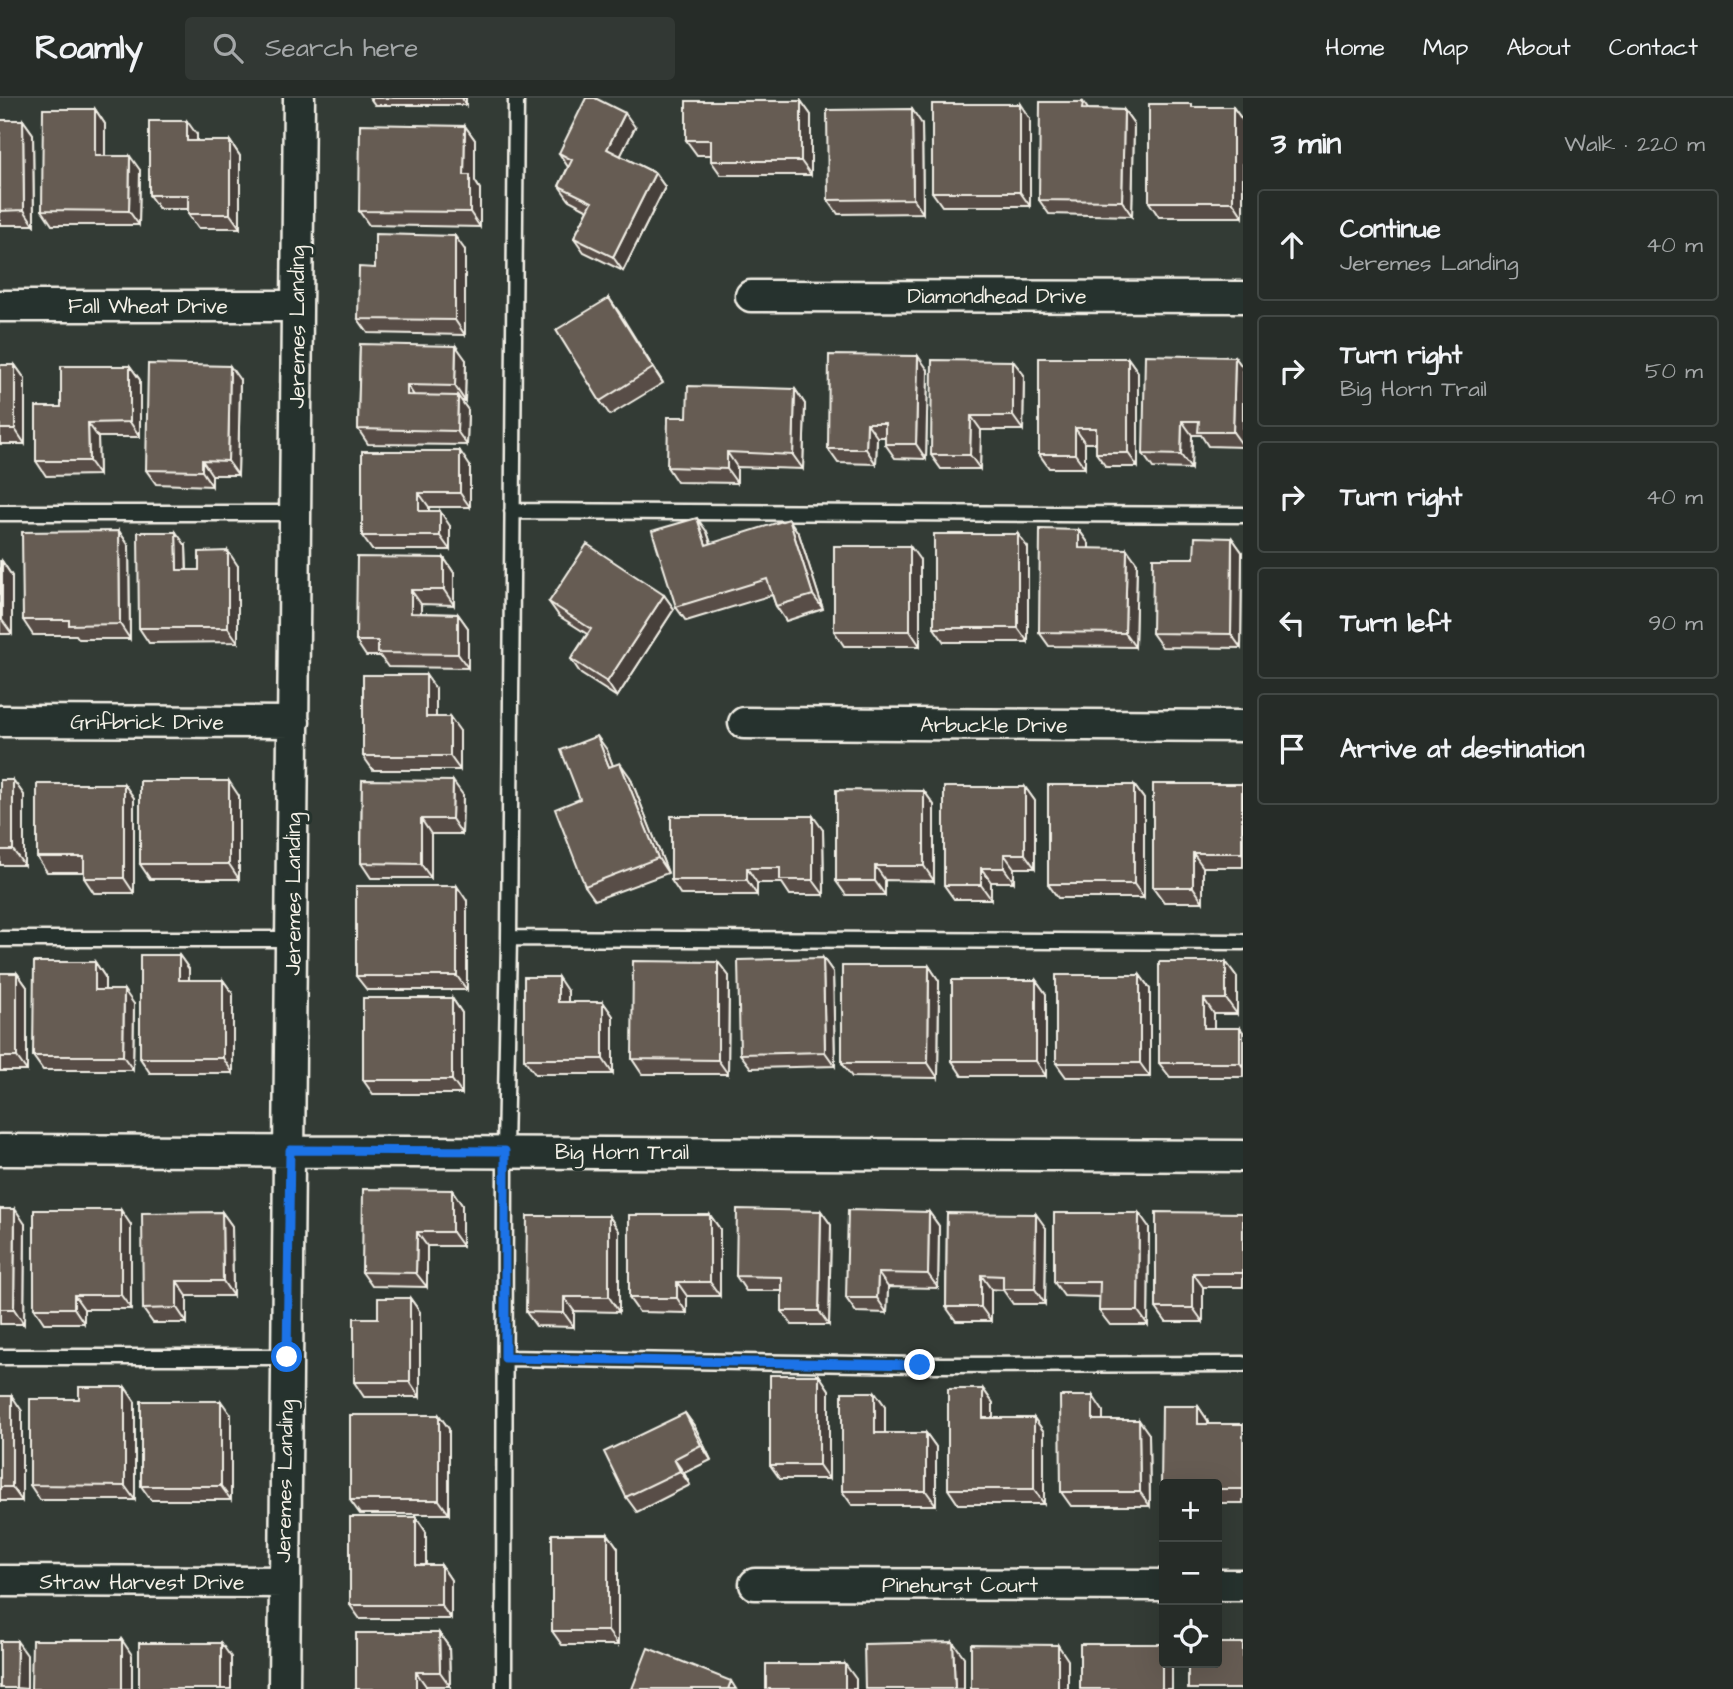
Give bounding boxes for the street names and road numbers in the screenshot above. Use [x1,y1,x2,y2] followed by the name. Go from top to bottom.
[283,245,314,409] street label: Jeremes Landing
[907,282,1087,311] street label: Diamondhead Drive
[68,292,228,321] street label: Fall Wheat Drive
[70,708,224,737] street label: Grifbrick Drive
[920,711,1068,740] street label: Arbuckle Drive
[279,812,310,976] street label: Jeremes Landing
[555,1138,689,1169] street label: Big Horn Trail
[269,1399,303,1563] street label: Jeremes Landing
[40,1568,244,1597] street label: Straw Harvest Drive
[882,1571,1038,1600] street label: Pinehurst Court

